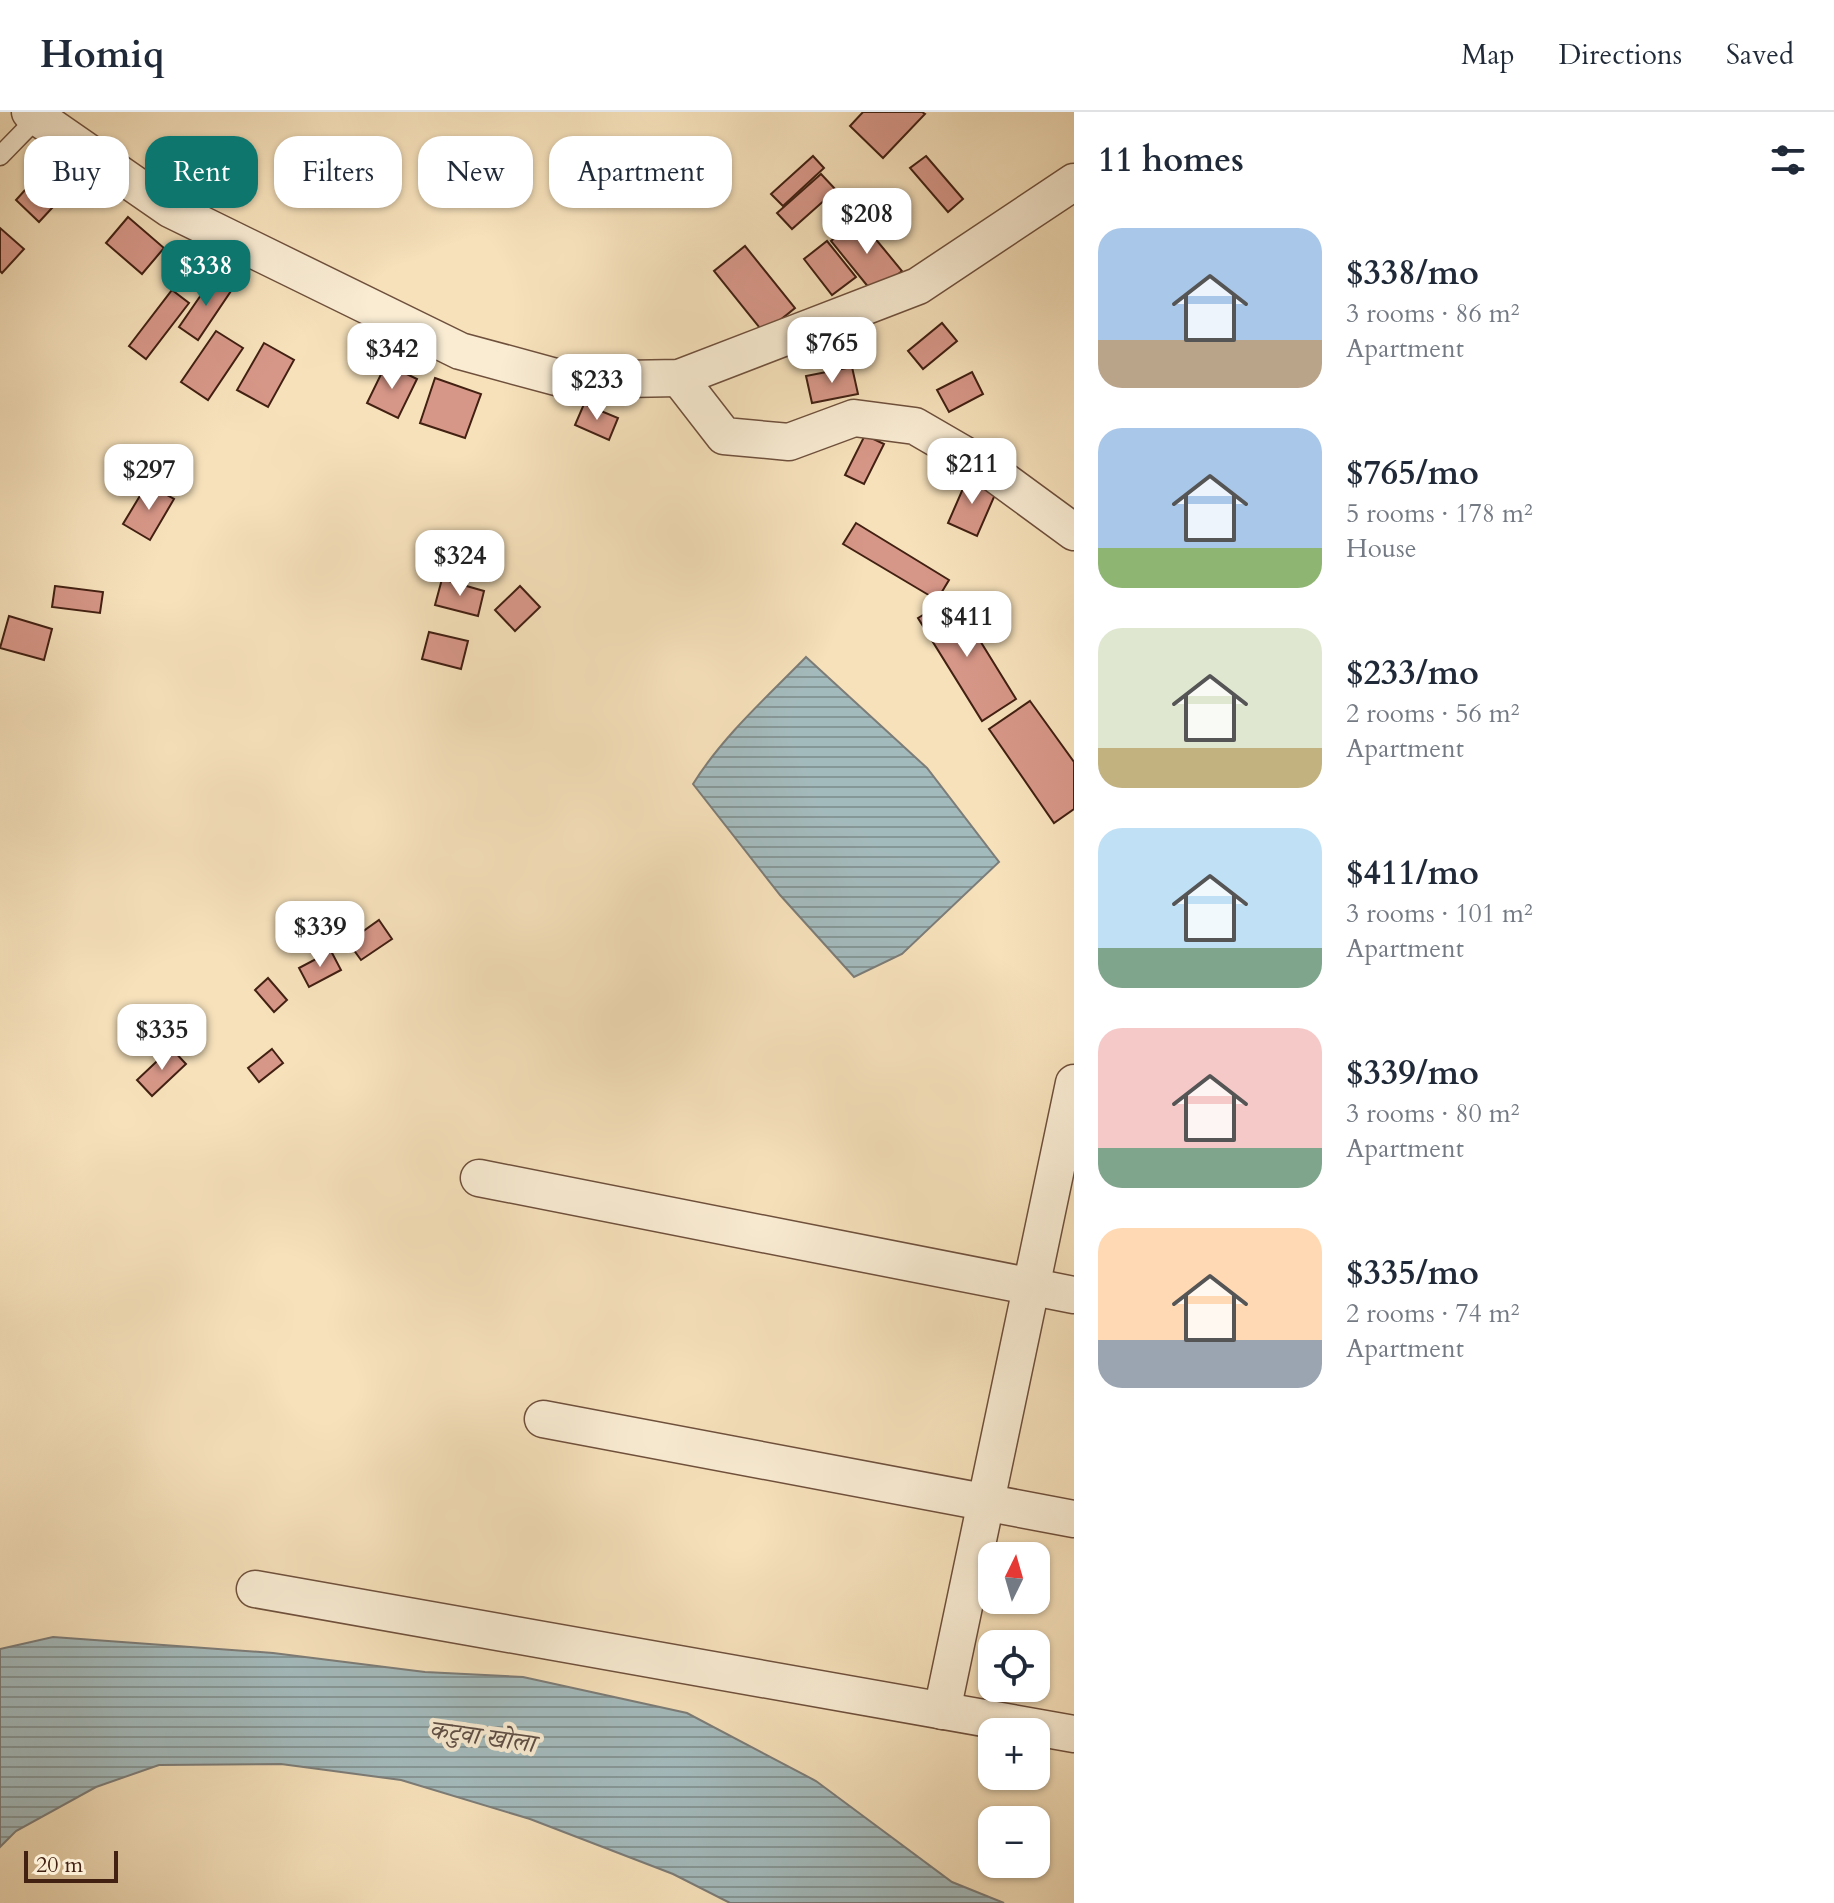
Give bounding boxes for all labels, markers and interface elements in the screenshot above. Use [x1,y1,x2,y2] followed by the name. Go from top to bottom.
[40,29,164,81] text: Homiq
[1461,36,1515,74] text: Map
[1559,36,1682,74] text: Directions
[1726,36,1794,74] text: Saved
[24,136,129,208] chip: Buy
[145,136,258,208] chip: Rent
[274,136,402,208] chip: Filters
[418,136,533,208] chip: New
[549,136,732,208] chip: Apartment
[1098,137,1244,183] text: 11 homes
[1766,138,1810,182] icon: filters
[820,188,914,256] pin: $208
[840,196,894,231] text: $208
[159,240,253,308] pin: $338
[179,248,233,283] text: $338
[1346,250,1479,296] text: $338/mo
[1162,260,1258,356] icon: home
[1346,296,1519,331] text: 3 rooms · 86 m²
[785,317,879,385] pin: $765
[345,323,439,391] pin: $342
[805,325,859,360] text: $765
[365,331,419,366] text: $342
[1346,331,1464,366] text: Apartment
[550,354,644,422] pin: $233
[570,362,624,397] text: $233
[925,438,1019,506] pin: $211
[102,444,196,512] pin: $297
[945,446,999,481] text: $211
[1346,450,1479,496] text: $765/mo
[122,452,176,487] text: $297
[1162,460,1258,556] icon: home
[1346,496,1533,531] text: 5 rooms · 178 m²
[413,530,507,598] pin: $324
[1346,531,1417,566] text: House
[433,538,487,573] text: $324
[920,591,1014,659] pin: $411
[940,599,994,634] text: $411
[1346,650,1479,696] text: $233/mo
[1162,660,1258,756] icon: home
[1346,696,1519,731] text: 2 rooms · 56 m²
[1346,731,1464,766] text: Apartment
[1346,850,1479,896] text: $411/mo
[1162,860,1258,956] icon: home
[1346,896,1533,931] text: 3 rooms · 101 m²
[273,901,367,969] pin: $339
[293,909,347,944] text: $339
[1346,931,1464,966] text: Apartment
[115,1004,209,1072] pin: $335
[135,1012,189,1047] text: $335
[1346,1050,1479,1096] text: $339/mo
[1162,1060,1258,1156] icon: home
[1346,1096,1519,1131] text: 3 rooms · 80 m²
[1346,1131,1464,1166] text: Apartment
[1346,1250,1479,1296] text: $335/mo
[1162,1260,1258,1356] icon: home
[1346,1296,1519,1331] text: 2 rooms · 74 m²
[1346,1331,1464,1366] text: Apartment
[978,1542,1050,1614] north arrow
[978,1542,1050,1878] map controls
[978,1630,1050,1702] button: locate
[427,1712,543,1762] water label: कटुवा खोला
[978,1718,1050,1790] button: +
[978,1806,1050,1878] button: −
[24,1847,118,1883] scale bar
[36,1850,83,1880] text: 20 m

